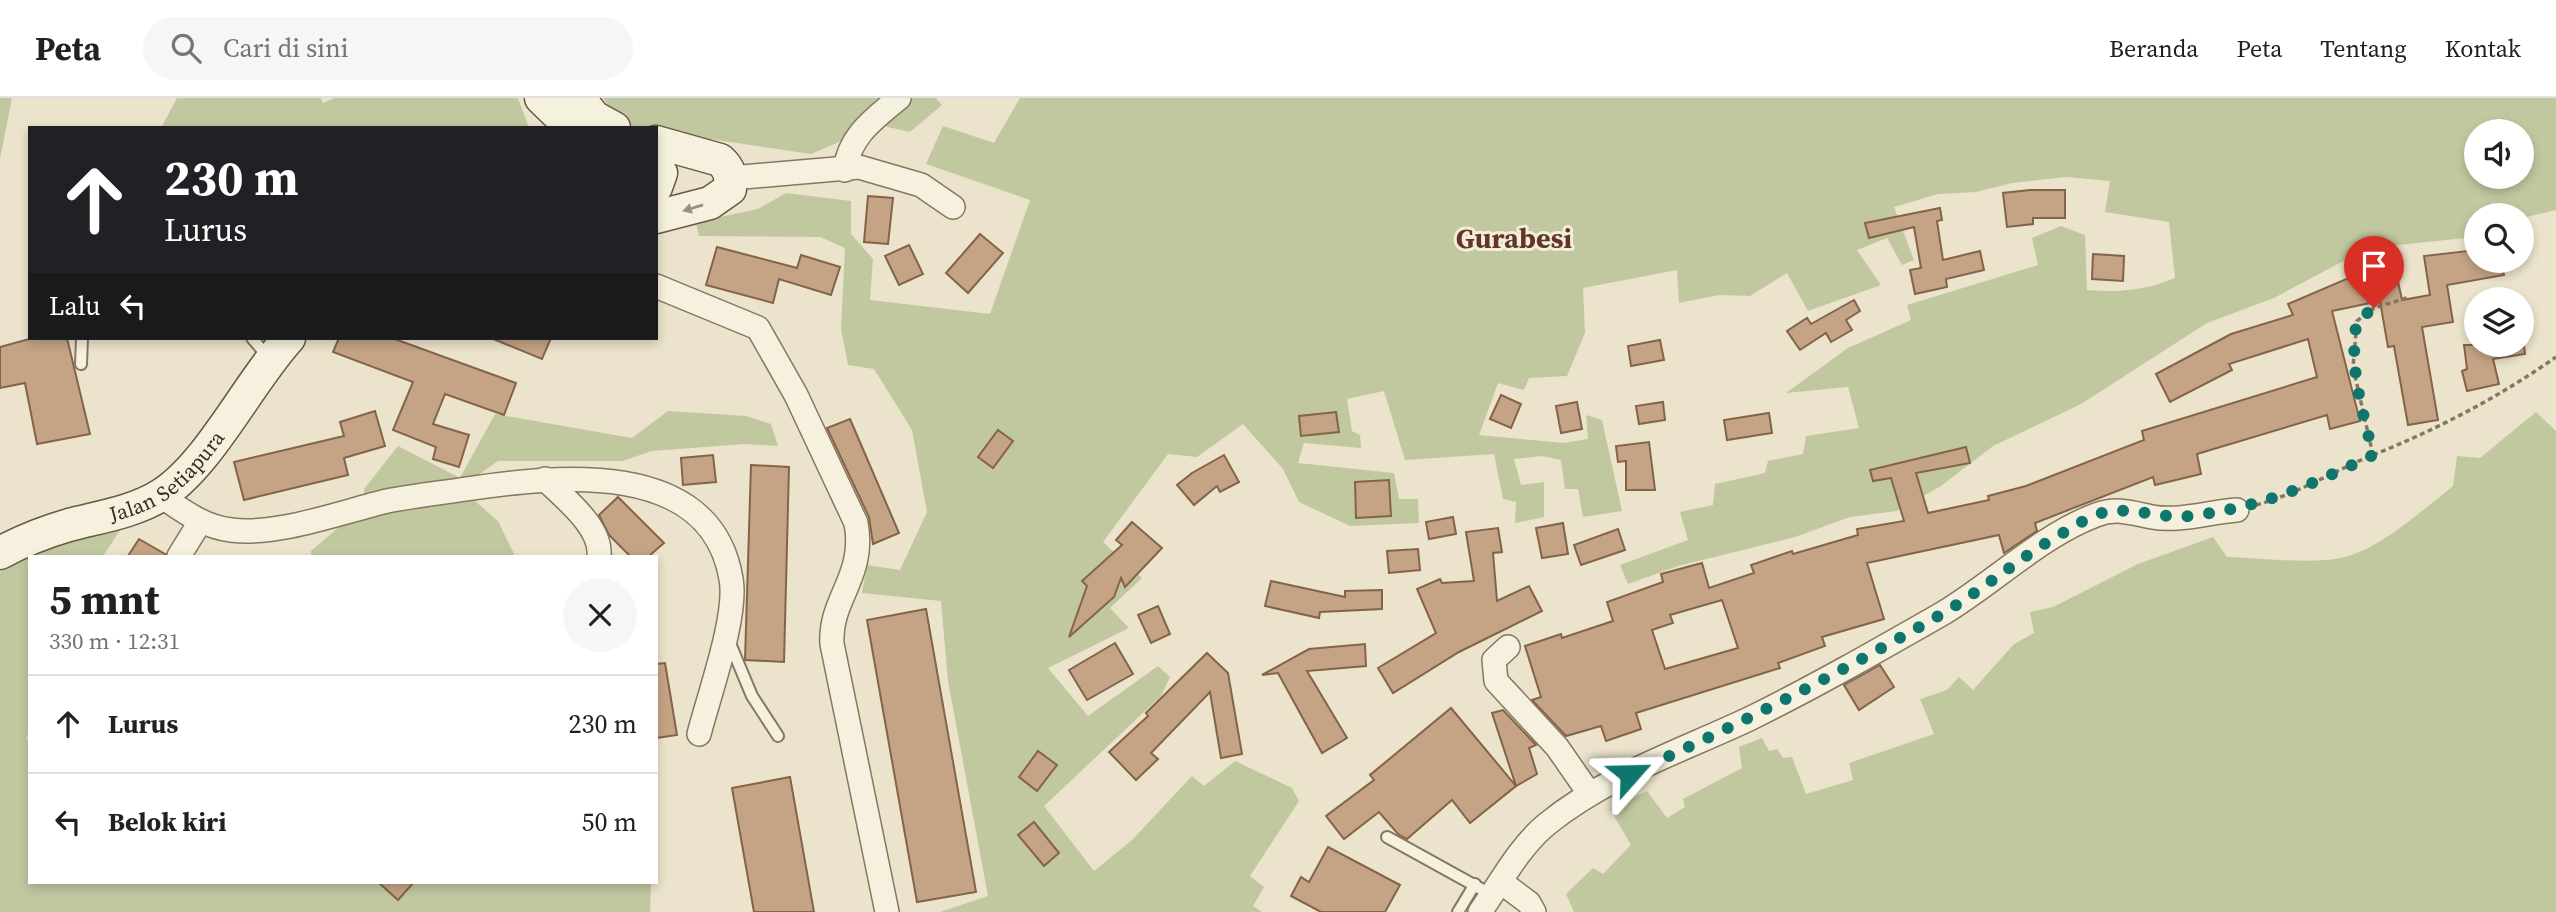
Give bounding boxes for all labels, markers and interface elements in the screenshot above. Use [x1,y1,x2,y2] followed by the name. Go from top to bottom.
[143,17,633,80] search box
[35,26,101,71] text: Peta
[167,29,205,67] icon: search
[223,30,348,66] text: Cari di sini
[2109,32,2198,65] text: Beranda
[2236,32,2282,65] text: Peta
[2320,32,2407,65] text: Tentang
[2445,32,2521,65] text: Kontak
[2464,119,2534,357] map controls
[2464,119,2534,189] button: sound
[164,144,299,211] text: 230 m
[49,154,140,245] icon: ahead
[2464,203,2534,273] button: search
[682,204,703,214] one-way arrow
[164,208,247,252] text: Lurus
[1456,219,1572,257] district label: Gurabesi
[2344,236,2404,308] pin
[2355,247,2393,285] icon: arrive
[114,287,152,325] icon: left
[2464,287,2534,357] button: layers
[49,288,100,324] text: Lalu
[105,424,231,529] street label: Jalan Setiapura
[49,570,160,628] text: 5 mnt
[563,578,637,652] button: close
[49,625,180,657] text: 330 m · 12:31
[49,705,87,743] icon: ahead
[108,706,178,742] text: Lurus
[569,706,637,742] text: 230 m
[1593,737,1667,811] position arrow
[49,803,87,841] icon: left
[108,804,226,840] text: Belok kiri
[582,804,637,840] text: 50 m

